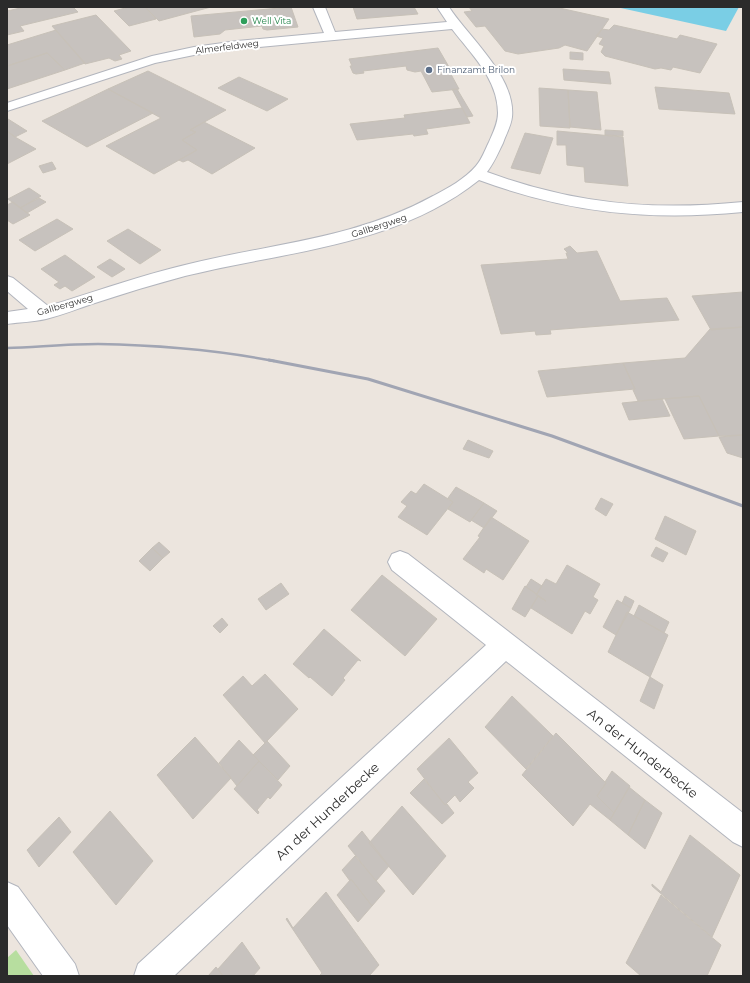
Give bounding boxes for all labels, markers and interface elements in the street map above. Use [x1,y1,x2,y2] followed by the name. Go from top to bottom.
[252,15,291,26] place label: Well Vita
[239,16,249,26] marker: Well Vita
[195,37,259,56] street label: Almerfeldweg
[437,64,515,75] place label: Finanzamt Brilon
[424,65,434,75] marker: Finanzamt Brilon
[350,211,408,240] street label: Gallbergweg
[36,291,94,318] street label: Gallbergweg
[585,705,702,801] street label: An der Hunderbecke
[272,759,382,863] street label: An der Hunderbecke

